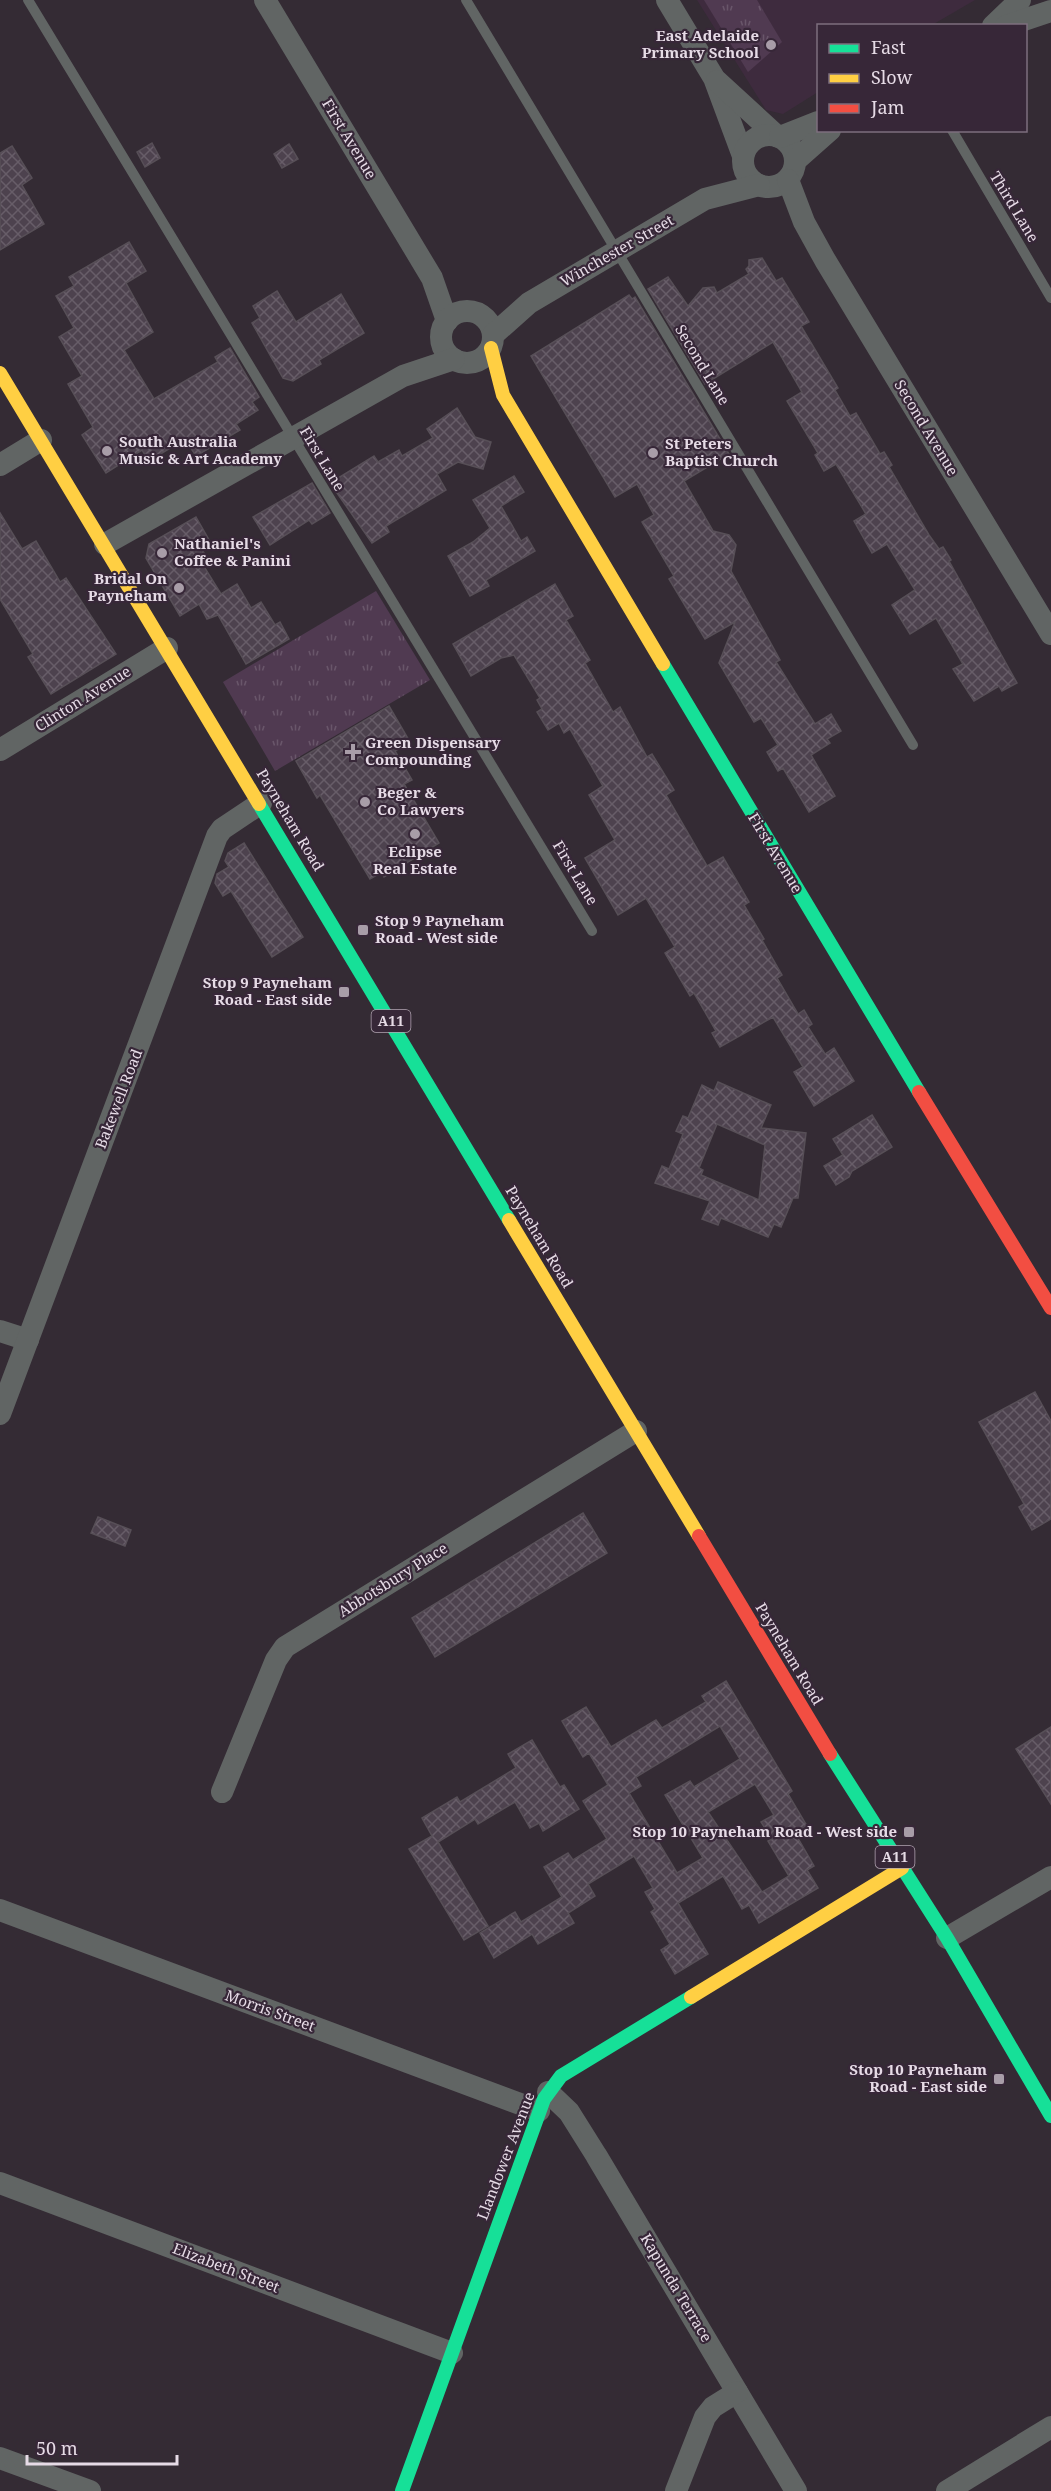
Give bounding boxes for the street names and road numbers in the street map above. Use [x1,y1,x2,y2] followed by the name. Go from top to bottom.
[318,95,382,182] street label: First Avenue
[986,167,1044,246] street label: Third Lane
[556,209,677,291] street label: Winchester Street
[671,321,735,408] street label: Second Lane
[890,376,963,479] street label: Second Avenue
[296,422,350,495] street label: First Lane
[31,661,134,736] street label: Clinton Avenue
[253,765,329,874] street label: Payneham Road
[744,809,808,896] street label: First Avenue
[549,836,603,909] street label: First Lane
[372,1010,410,1032] road number: A11
[90,1046,146,1151] street label: Bakewell Road
[502,1182,578,1291] street label: Payneham Road
[334,1537,451,1621] street label: Abbotsbury Place
[752,1599,828,1708] street label: Payneham Road
[876,1846,914,1868] road number: A11
[223,1985,318,2036] street label: Morris Street
[471,2089,539,2222] street label: Llandower Avenue
[637,2230,717,2345] street label: Kapunda Terrace
[170,2238,283,2297] street label: Elizabeth Street

